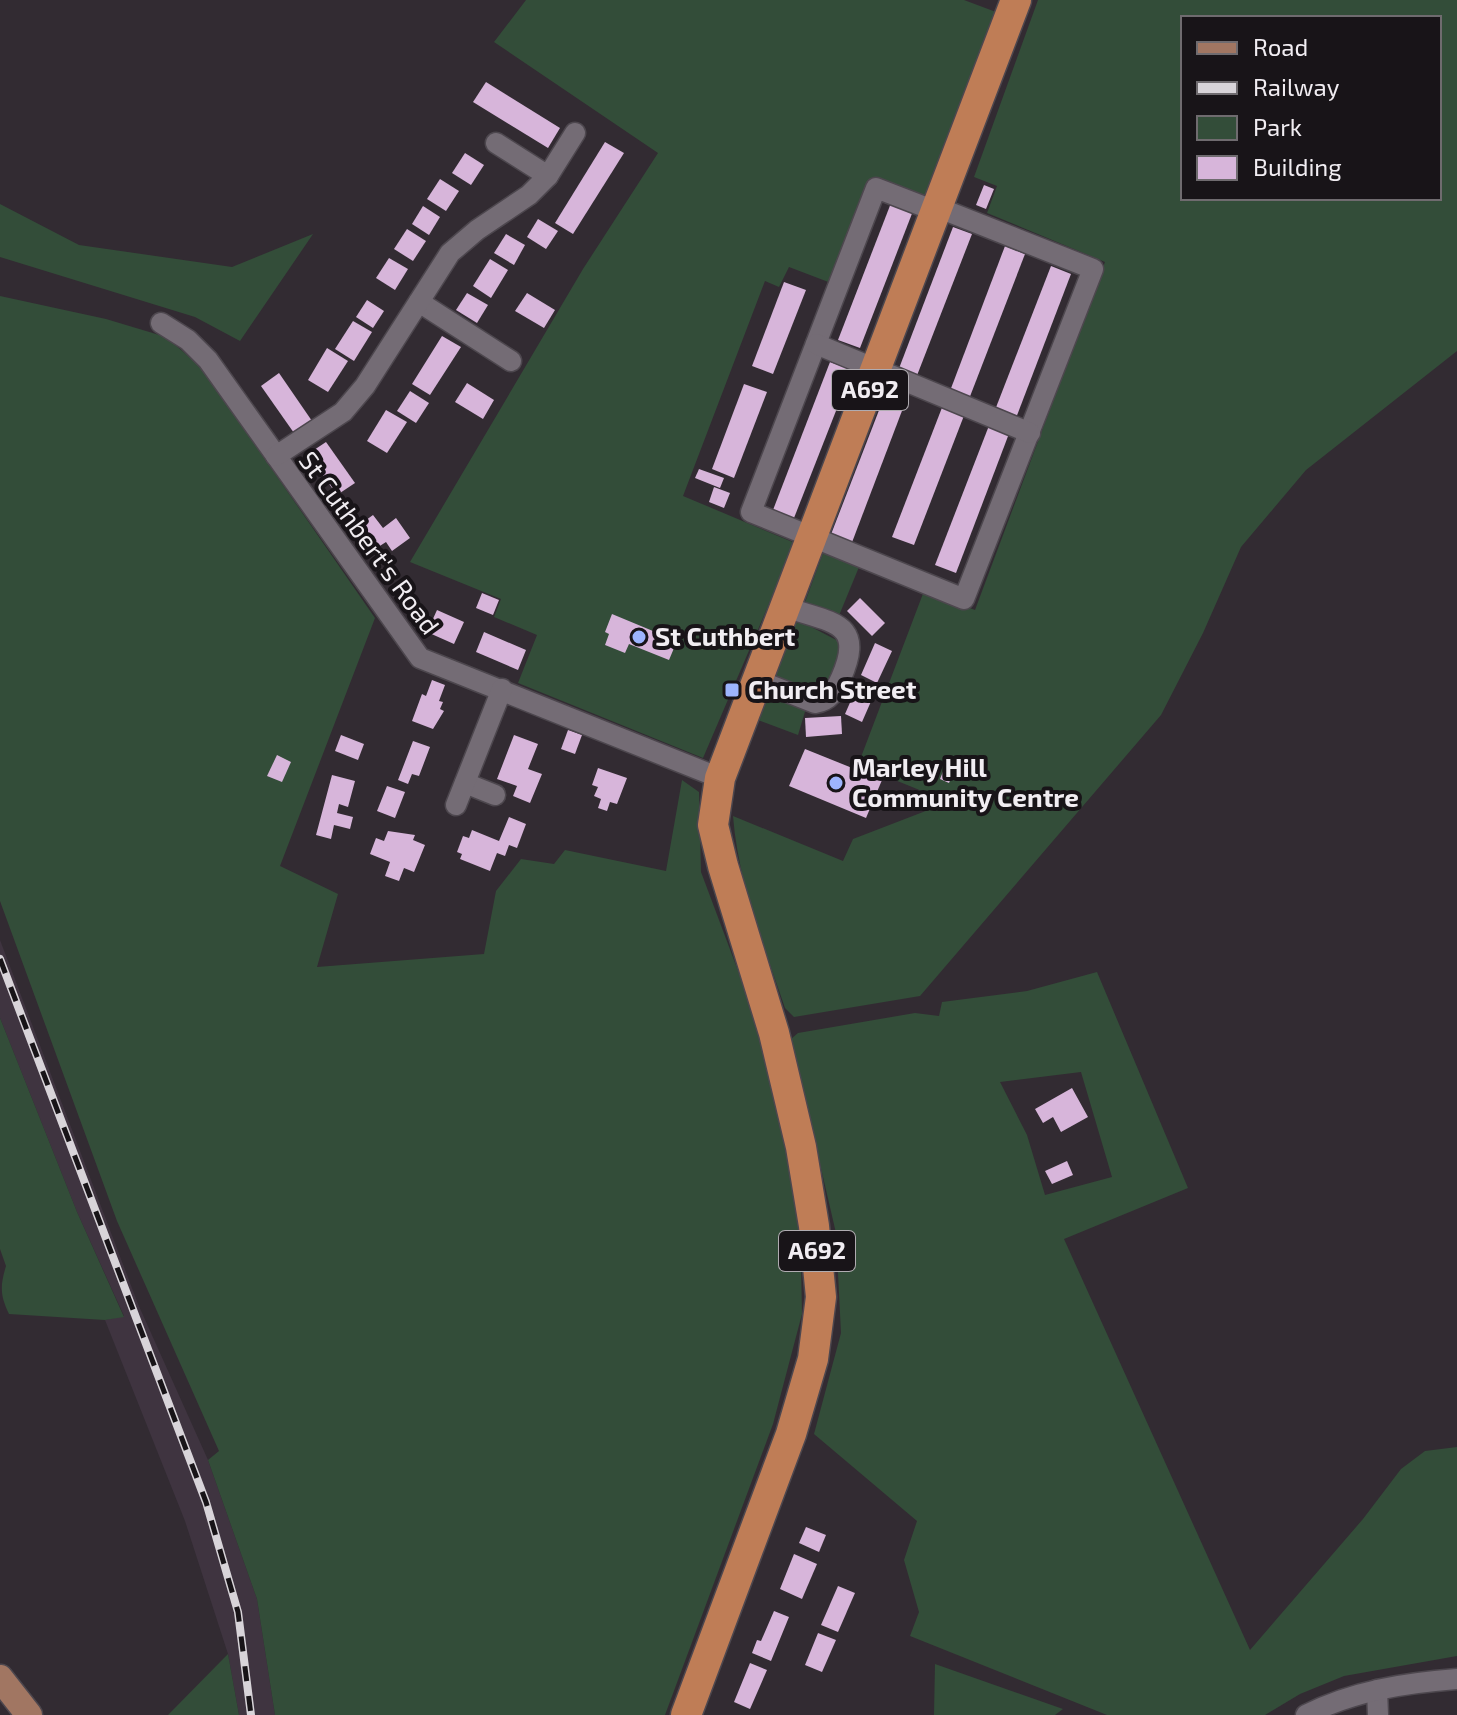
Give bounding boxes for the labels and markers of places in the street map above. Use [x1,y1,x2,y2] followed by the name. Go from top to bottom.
[655,620,796,651] place label: St Cuthbert
[630,628,648,646] marker: St Cuthbert
[748,673,917,704] place label: Church Street
[723,681,741,699] marker: Church Street
[852,751,1079,813] place label: Marley Hill Community Centre
[827,774,845,792] marker: Marley Hill Community Centre

